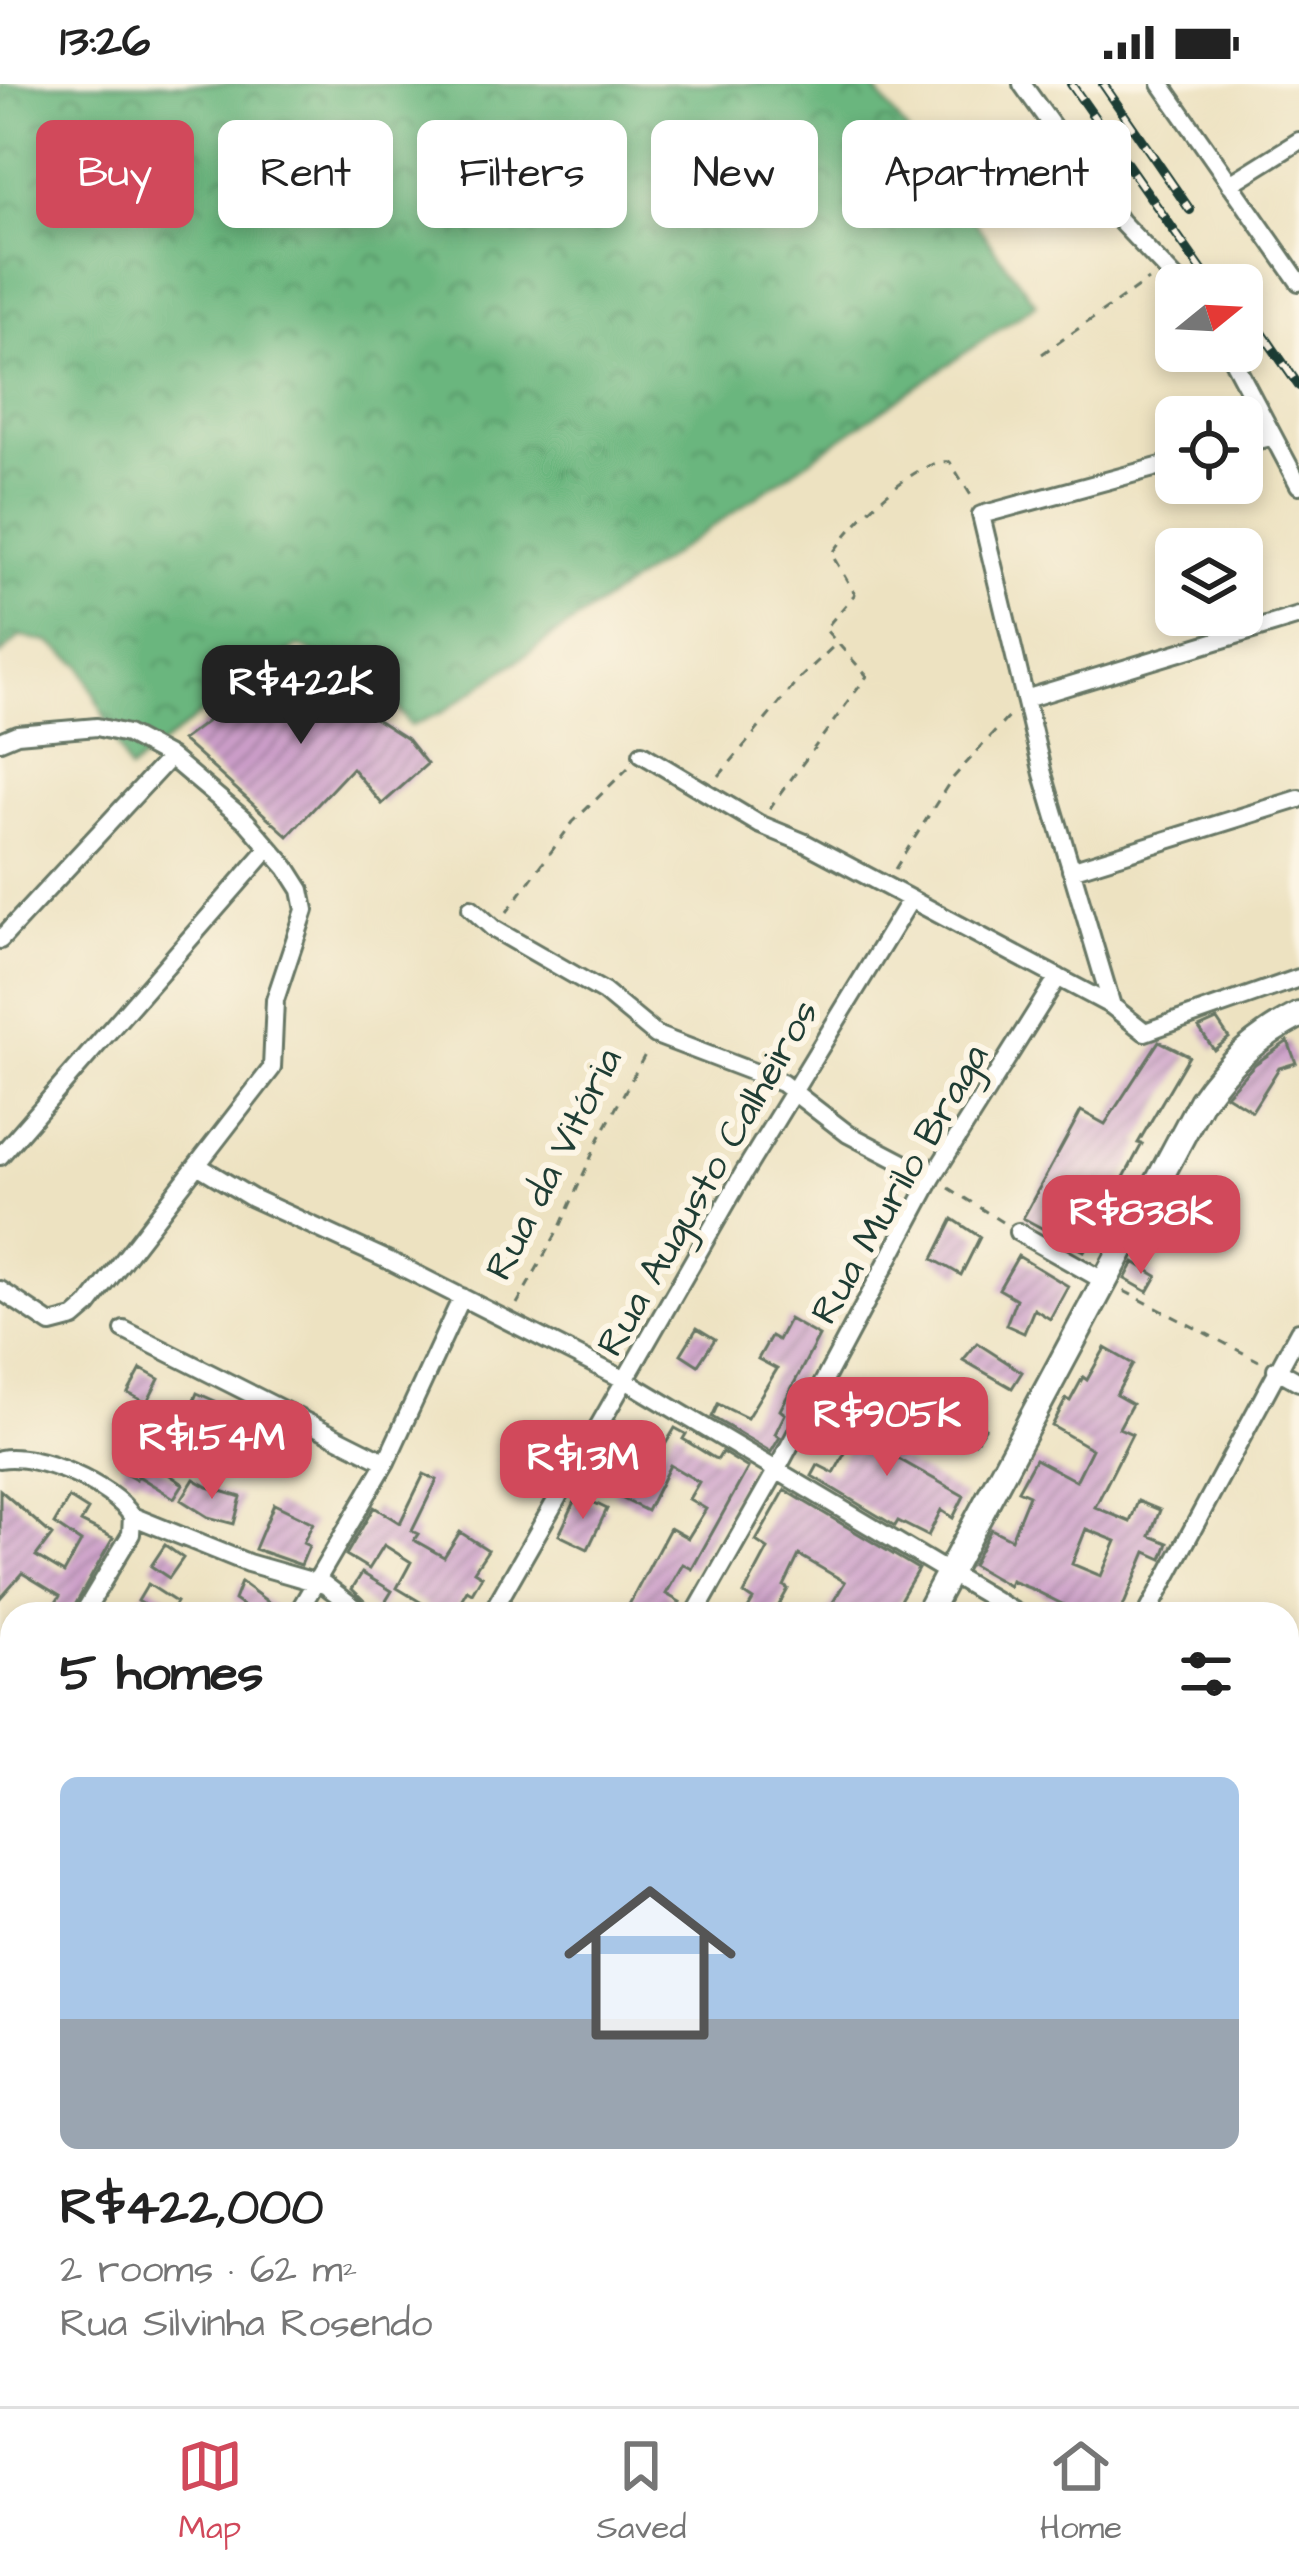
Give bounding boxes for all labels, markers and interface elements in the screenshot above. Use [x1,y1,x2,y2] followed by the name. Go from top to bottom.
[60,11,150,73] text: 13:26
[36,120,194,228] chip: Buy
[218,120,393,228] chip: Rent
[417,120,627,228] chip: Filters
[651,120,818,228] chip: New
[842,120,1131,228] chip: Apartment
[1155,264,1263,372] north arrow
[1155,264,1263,636] map controls
[1155,396,1263,504] button: locate
[1155,528,1263,636] button: layers
[203,645,399,747] pin: R$422K
[229,657,373,711] text: R$422K
[584,990,833,1367] street label: Rua Augusto Calheiros
[798,1034,1003,1335] street label: Rua Murilo Braga
[473,1039,636,1290] street label: Rua da Vitória
[1043,1175,1239,1277] pin: R$838K
[1069,1187,1213,1241] text: R$838K
[789,1377,985,1479] pin: R$905K
[813,1389,961,1443] text: R$905K
[101,1400,323,1502] pin: R$1.54M
[139,1412,285,1466] text: R$1.54M
[485,1420,681,1522] pin: R$1.3M
[527,1432,639,1486] text: R$1.3M
[60,1639,263,1710] text: 5 homes
[1173,1641,1239,1707] icon: filters
[542,1855,758,2071] icon: home
[60,2173,323,2244] text: R$422,000
[60,2244,357,2298] text: 2 rooms · 62 m²
[60,2298,432,2352] text: Rua Silvinha Rosendo
[177,2433,243,2551] tab: Map
[597,2433,686,2551] tab: Saved
[1040,2433,1122,2551] tab: Home

